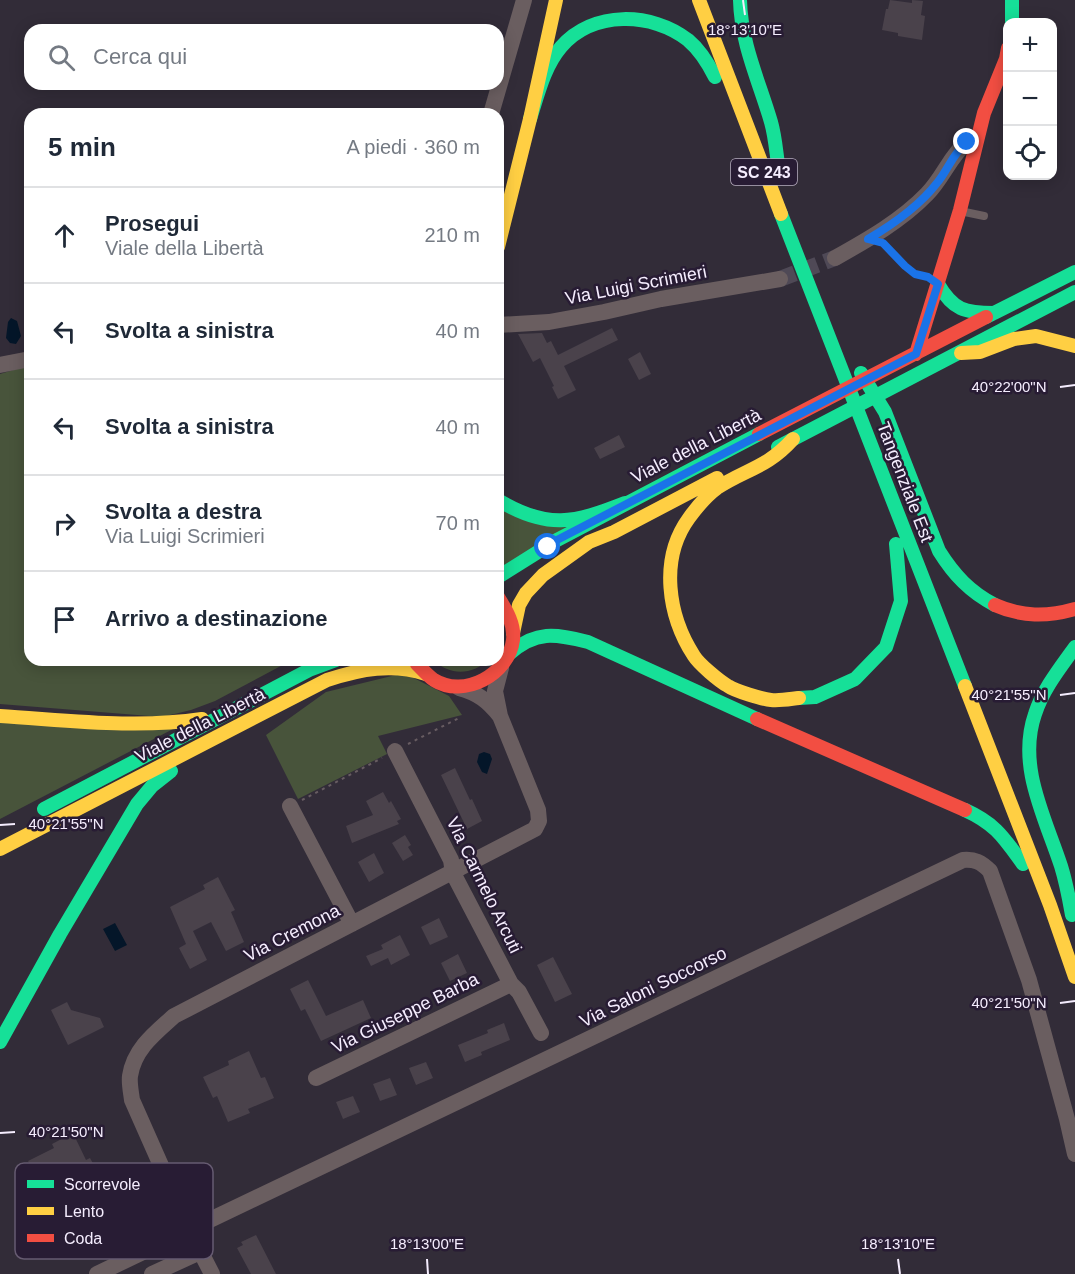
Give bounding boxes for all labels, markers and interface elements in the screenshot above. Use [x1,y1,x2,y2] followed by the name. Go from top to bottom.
[1003,18,1057,180] map controls
[1003,18,1057,72] button: +
[708,21,782,38] text: 18°13'10"E
[24,24,504,90] search box
[45,41,78,74] icon: search
[93,44,187,69] text: Cerca qui
[1003,72,1057,126] button: −
[1003,126,1057,180] button: locate
[953,128,979,154] route end
[48,132,116,162] text: 5 min
[347,136,480,158] text: A piedi · 360 m
[731,159,797,185] road number: SC 243
[105,211,199,236] text: Prosegui
[48,219,81,252] icon: ahead
[424,224,480,246] text: 210 m
[105,237,264,259] text: Viale della Libertà
[564,261,708,309] street label: Via Luigi Scrimieri
[48,315,81,348] icon: left
[105,318,274,343] text: Svolta a sinistra
[436,320,480,342] text: 40 m
[971,378,1047,395] text: 40°22'00"N
[628,404,765,487] street label: Viale della Libertà
[48,411,81,444] icon: left
[105,414,274,439] text: Svolta a sinistra
[436,416,480,438] text: 40 m
[873,419,937,545] street label: Tangenziale Est
[105,499,262,524] text: Svolta a destra
[48,507,81,540] icon: right
[436,512,480,534] text: 70 m
[105,525,265,547] text: Via Luigi Scrimieri
[534,533,560,559] route start
[48,603,81,636] icon: arrive
[105,606,328,631] text: Arrivo a destinazione
[132,683,269,766] street label: Viale della Libertà
[971,686,1047,703] text: 40°21'55"N
[442,814,526,956] street label: Via Carmelo Arcuti
[28,815,104,832] text: 40°21'55"N
[241,900,344,966] street label: Via Cremona
[576,943,730,1031] street label: Via Saloni Soccorso
[328,968,483,1057] street label: Via Giuseppe Barba
[971,994,1047,1011] text: 40°21'50"N
[28,1123,104,1140] text: 40°21'50"N
[15,1163,213,1259] legend
[64,1176,141,1193] text: Scorrevole
[64,1203,104,1220] text: Lento
[64,1230,102,1247] text: Coda
[390,1235,464,1252] text: 18°13'00"E
[861,1235,935,1252] text: 18°13'10"E

